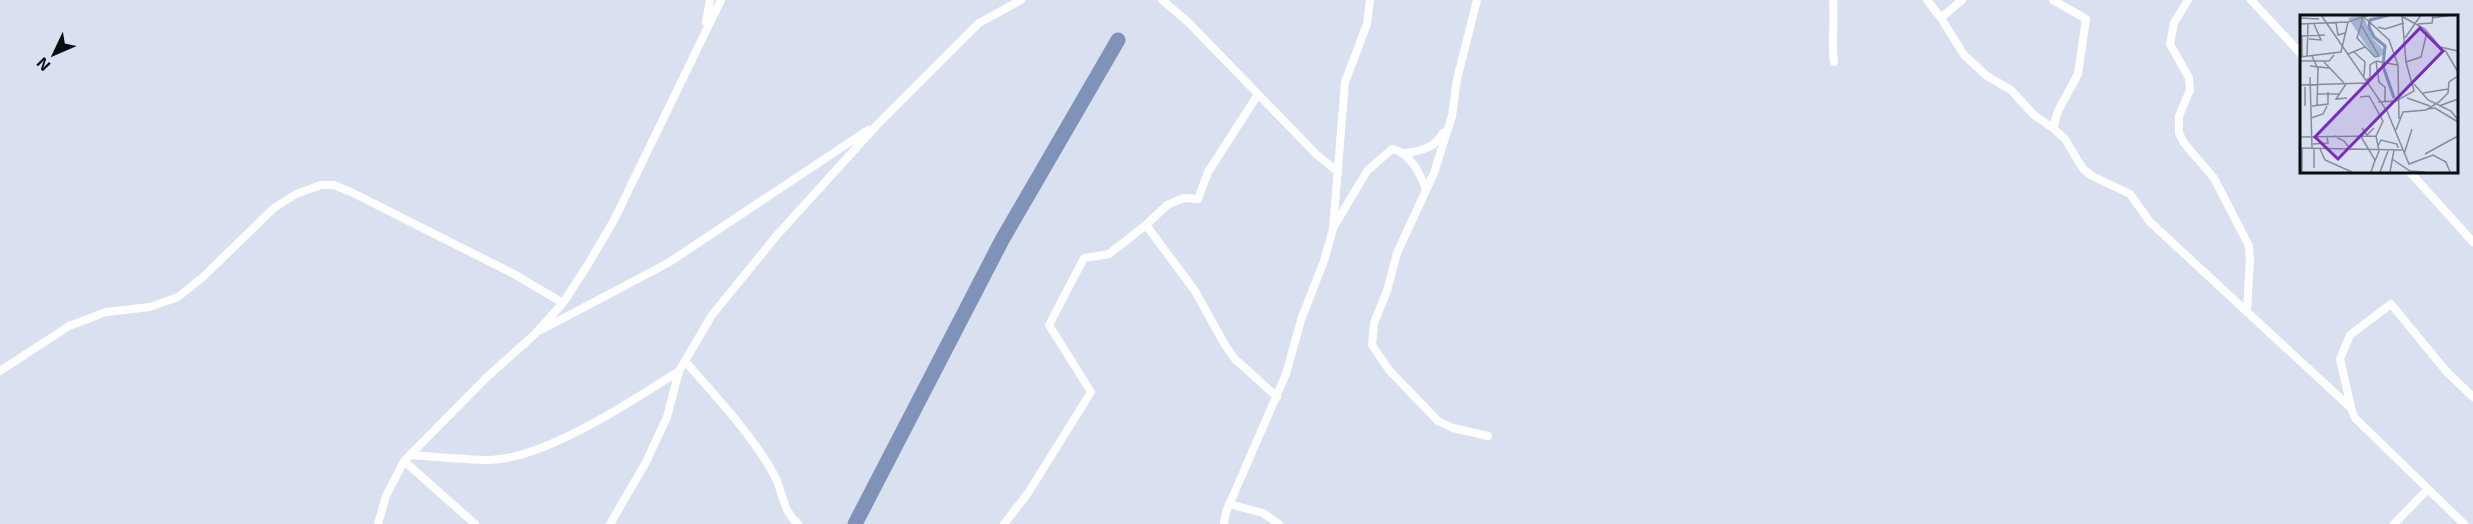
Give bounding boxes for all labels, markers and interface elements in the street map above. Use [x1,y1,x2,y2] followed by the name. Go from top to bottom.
[2300,15,2458,172] inset map
[24,24,84,84] north arrow
[32,54,54,76] text: N

